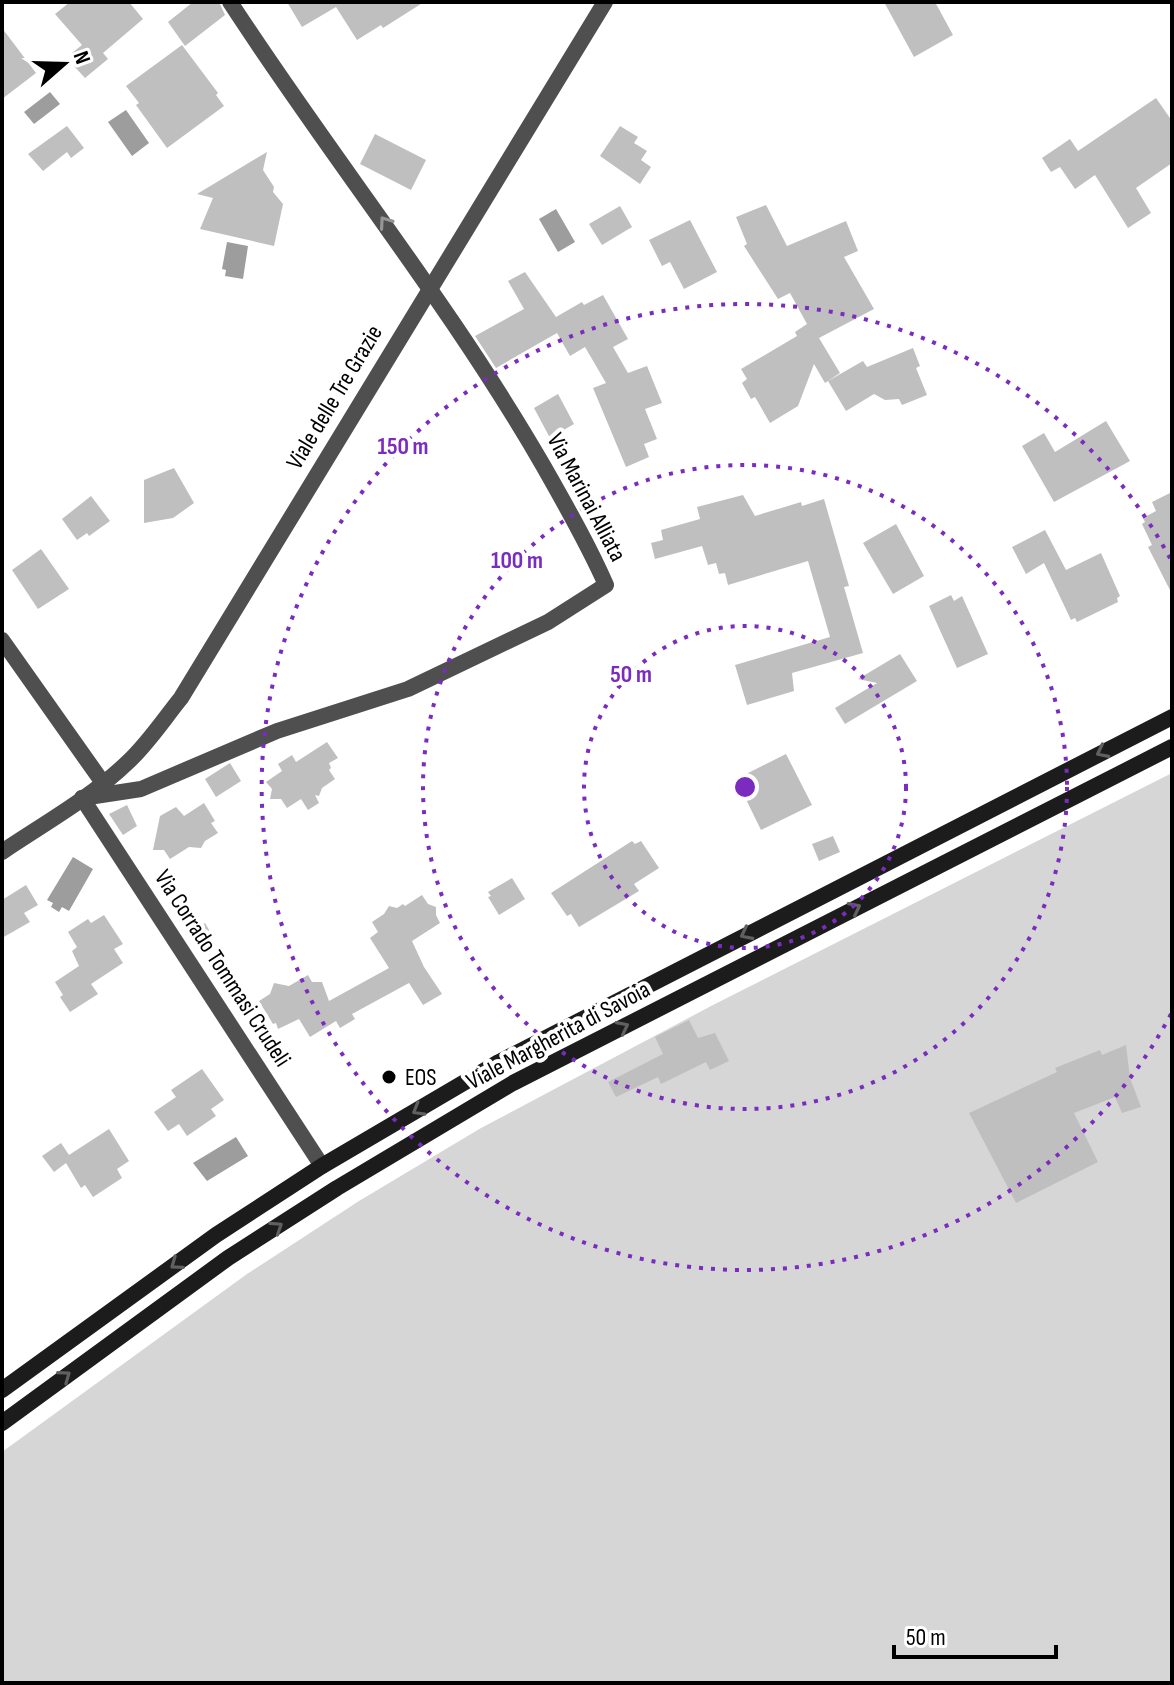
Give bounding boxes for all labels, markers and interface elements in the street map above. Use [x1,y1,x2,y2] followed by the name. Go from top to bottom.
[24,24,104,104] north arrow
[67,48,96,68] text: N
[380,216,394,231] one-way arrow
[280,320,389,475] street label: Viale delle Tre Grazie
[541,428,632,566] street label: Via Marinai Alliata
[377,432,429,461] text: 150 m
[491,546,543,575] text: 100 m
[610,660,652,689] text: 50 m
[1096,742,1111,758] one-way arrow
[731,773,759,801] centre of rings
[148,864,297,1072] street label: Via Corrado Tommasi Crudeli
[846,903,861,918] one-way arrow
[740,924,755,939] one-way arrow
[462,975,655,1096] street label: Viale Margherita di Savoia
[615,1021,630,1036] one-way arrow
[405,1063,437,1092] place label: EOS
[380,1068,398,1086] marker: EOS
[413,1100,427,1115] one-way arrow
[268,1221,283,1236] one-way arrow
[170,1254,184,1269] one-way arrow
[56,1372,70,1386] one-way arrow
[894,1609,1056,1659] scale bar
[906,1623,946,1652] text: 50 m

